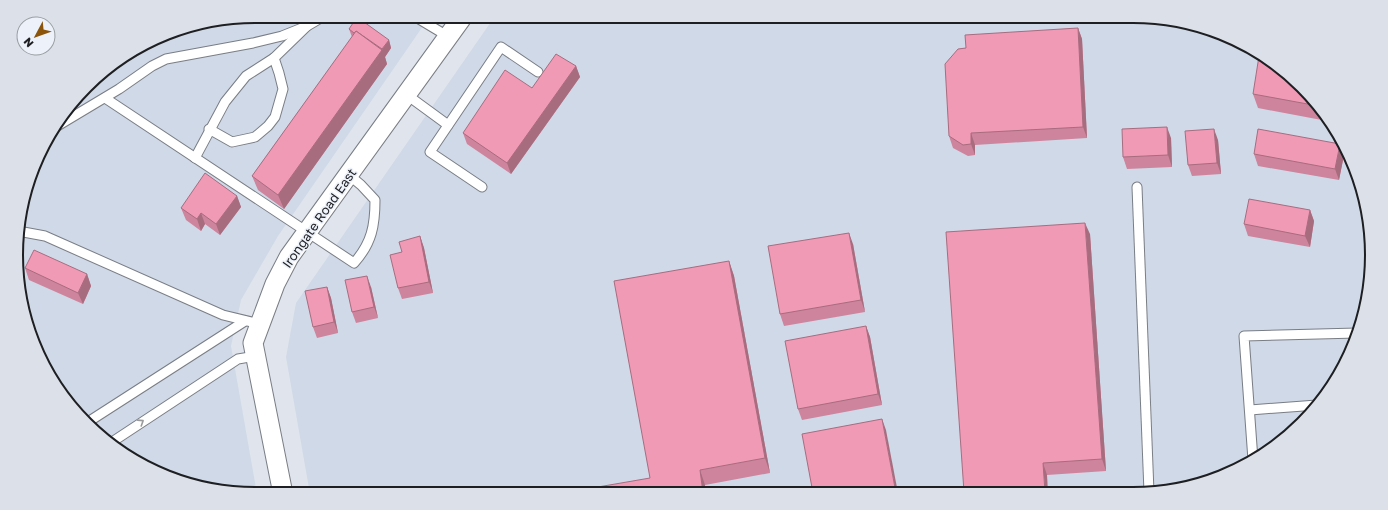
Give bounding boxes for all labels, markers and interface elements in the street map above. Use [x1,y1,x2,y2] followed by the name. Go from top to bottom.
[16,16,56,56] north arrow
[20,35,36,50] text: N
[279,165,359,271] street label: Irongate Road East
[137,420,144,427] one-way arrow

